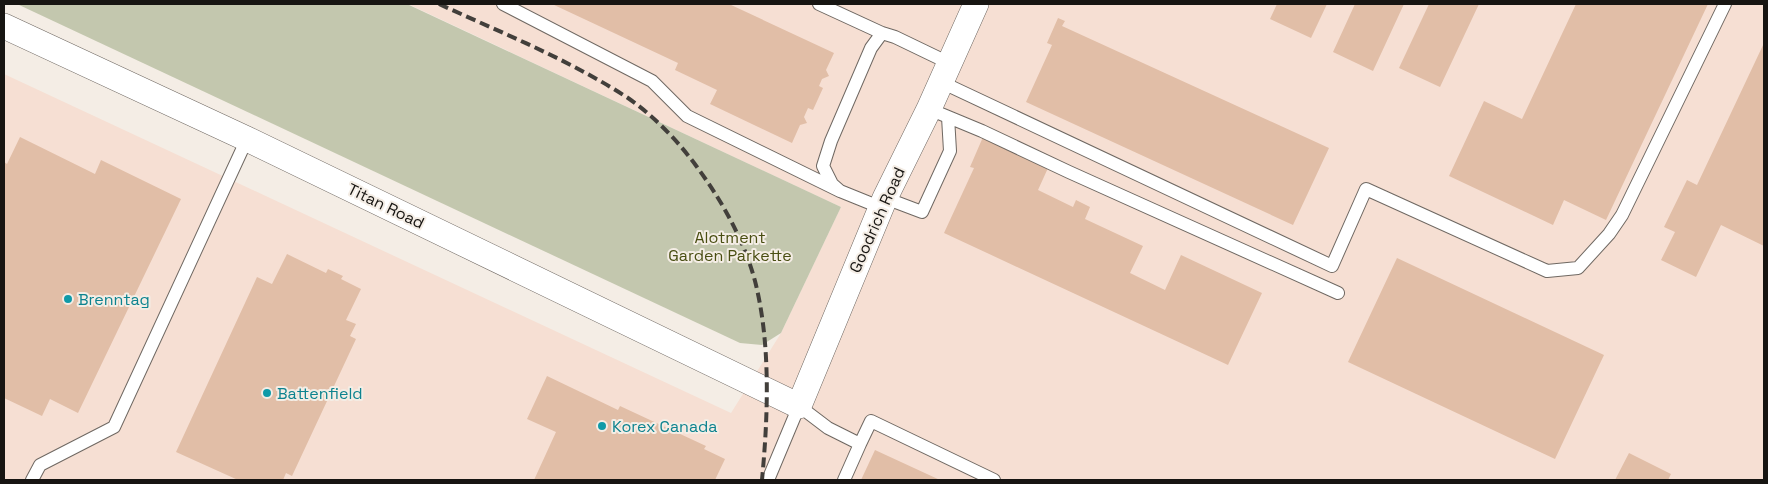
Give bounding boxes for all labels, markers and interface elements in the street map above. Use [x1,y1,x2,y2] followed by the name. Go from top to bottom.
[844,164,910,276] street label: Goodrich Road
[344,178,428,234] street label: Titan Road
[668,227,792,266] park label: Alotment Garden Parkette
[78,289,150,310] place label: Brenntag
[62,293,74,305] marker: Brenntag
[277,383,363,404] place label: Battenfield
[261,387,273,399] marker: Battenfield
[612,416,717,437] place label: Korex Canada
[596,420,608,432] marker: Korex Canada

